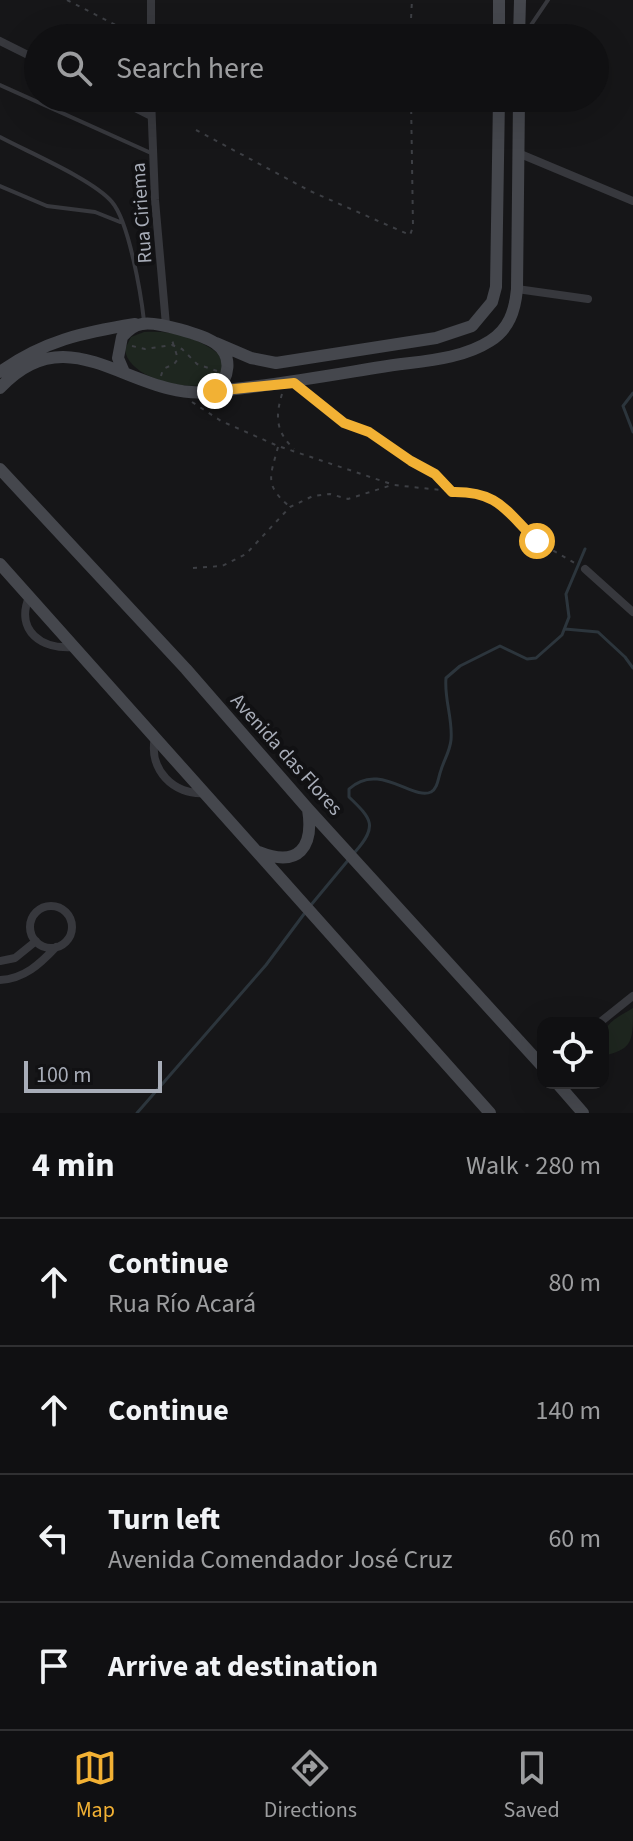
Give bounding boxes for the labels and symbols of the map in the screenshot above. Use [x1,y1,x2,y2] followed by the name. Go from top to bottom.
[125,162,159,264] street label: Rua Ciriema
[197,373,233,409] route end
[519,523,555,559] route start
[224,688,349,822] street label: Avenida das Flores
[24,1057,162,1093] scale bar

